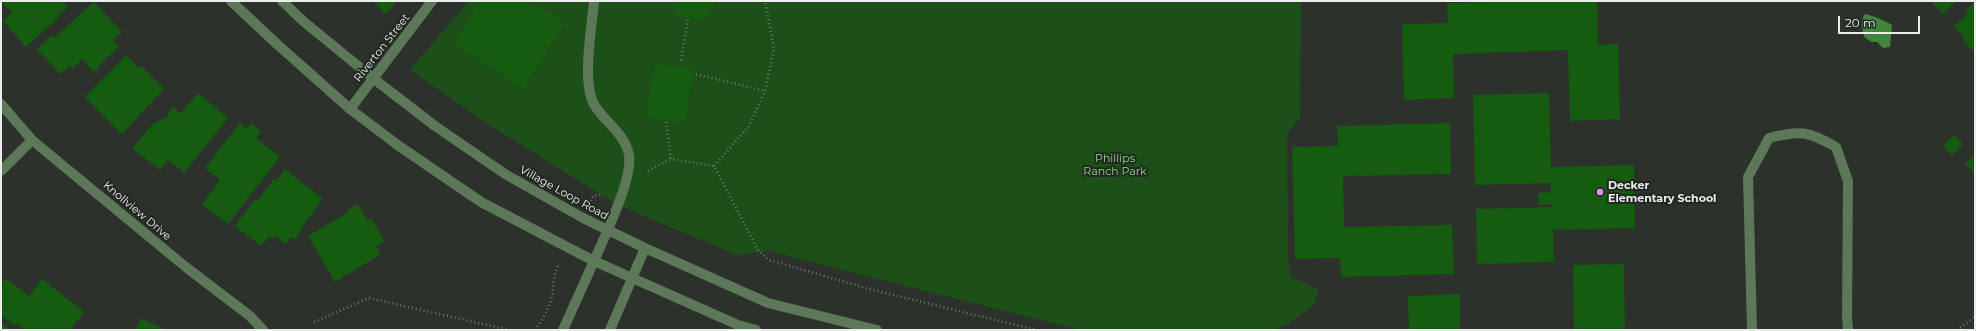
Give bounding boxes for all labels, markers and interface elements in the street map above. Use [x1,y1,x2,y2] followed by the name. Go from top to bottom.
[1840,8,1922,34] scale bar
[351,11,413,85] street label: Riverton Street
[1845,15,1876,30] text: 20 m
[1083,152,1147,178] park label: Phillips Ranch Park
[517,163,611,223] street label: Village Loop Road
[100,179,174,243] street label: Knollview Drive
[1608,179,1716,205] place label: Decker Elementary School
[1595,187,1605,197] marker: Decker Elementary School

